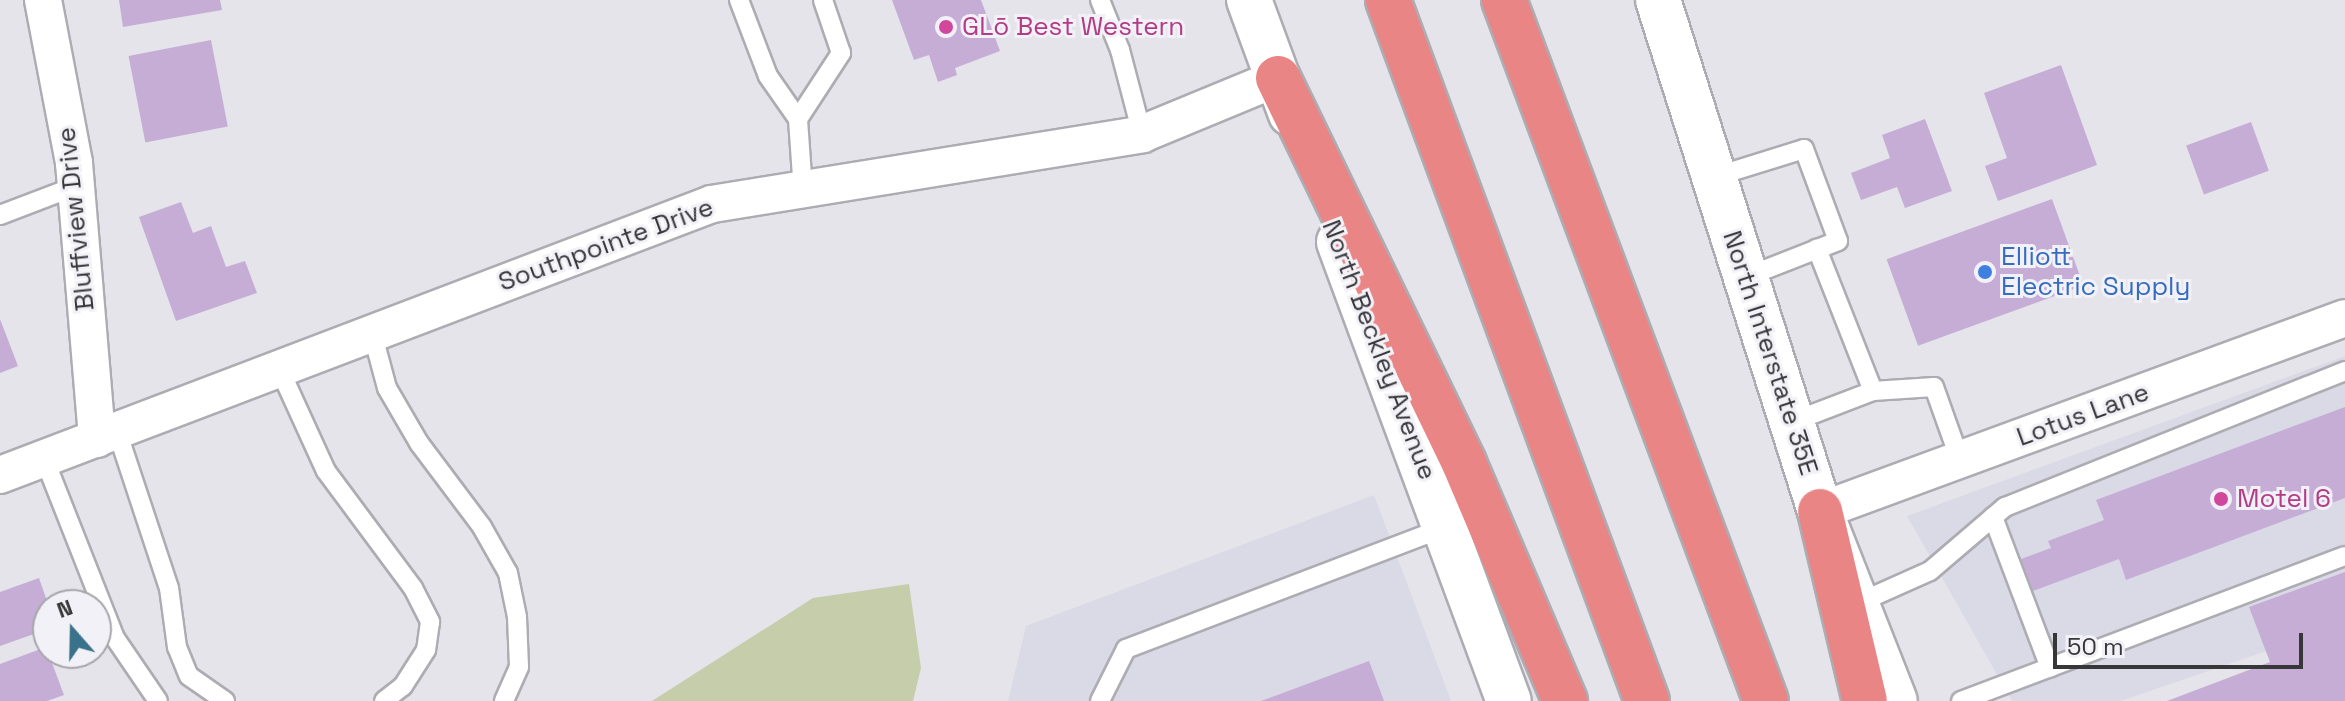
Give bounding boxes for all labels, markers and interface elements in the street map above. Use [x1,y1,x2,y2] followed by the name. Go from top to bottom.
[962,11,1184,43] place label: GLō Best Western
[937,18,955,36] marker: GLō Best Western
[51,126,101,312] street label: Bluffview Drive
[494,192,718,298] street label: Southpointe Drive
[1315,216,1443,484] street label: North Beckley Avenue
[1716,227,1824,479] street label: North Interstate 35E
[2001,241,2190,302] place label: Elliott Electric Supply
[1976,263,1994,281] marker: Elliott Electric Supply
[2013,377,2153,453] street label: Lotus Lane
[2237,483,2331,515] place label: Motel 6
[2212,490,2230,508] marker: Motel 6
[32,589,112,669] north arrow
[53,593,76,624] text: N
[2057,617,2307,667] scale bar
[2067,631,2124,662] text: 50 m

